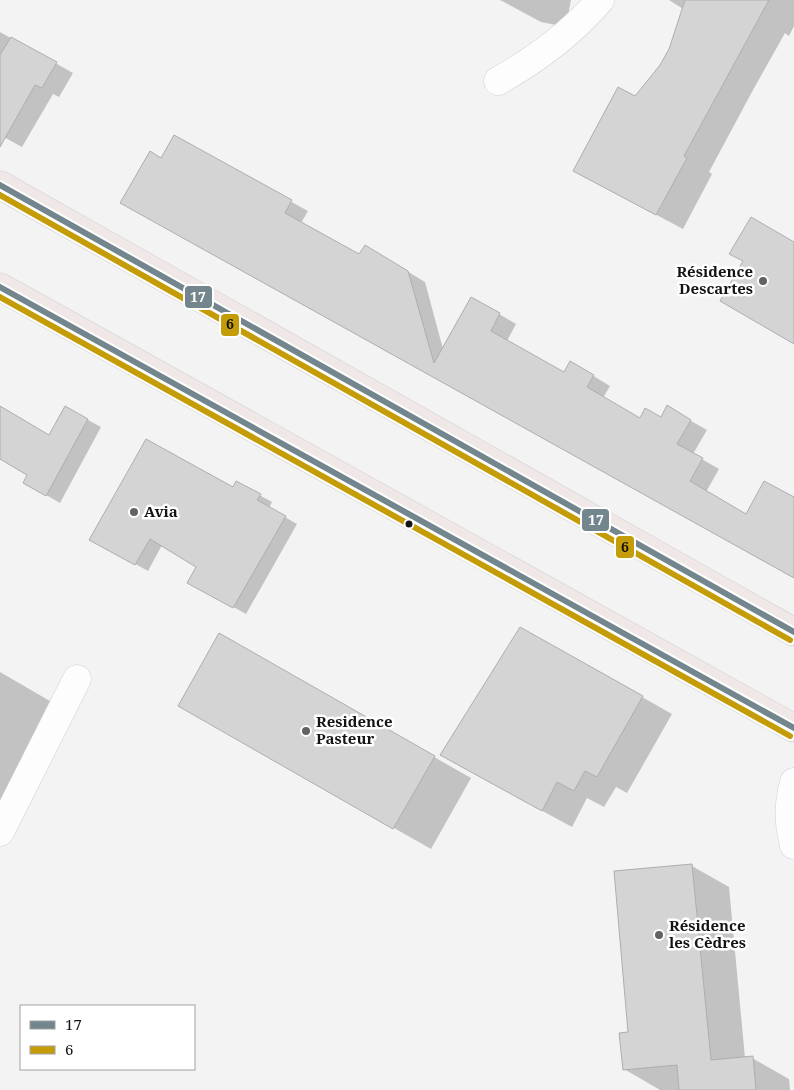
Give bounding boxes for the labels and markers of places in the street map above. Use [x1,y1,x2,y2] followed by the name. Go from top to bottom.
[676,261,753,298] place label: Résidence Descartes
[757,275,769,287] marker: Résidence Descartes
[144,501,178,521] place label: Avia
[128,506,140,518] marker: Avia
[404,519,414,529] unlabelled marker
[316,711,393,748] place label: Residence Pasteur
[300,725,312,737] marker: Residence Pasteur
[669,915,746,952] place label: Résidence les Cèdres
[653,929,665,941] marker: Résidence les Cèdres

